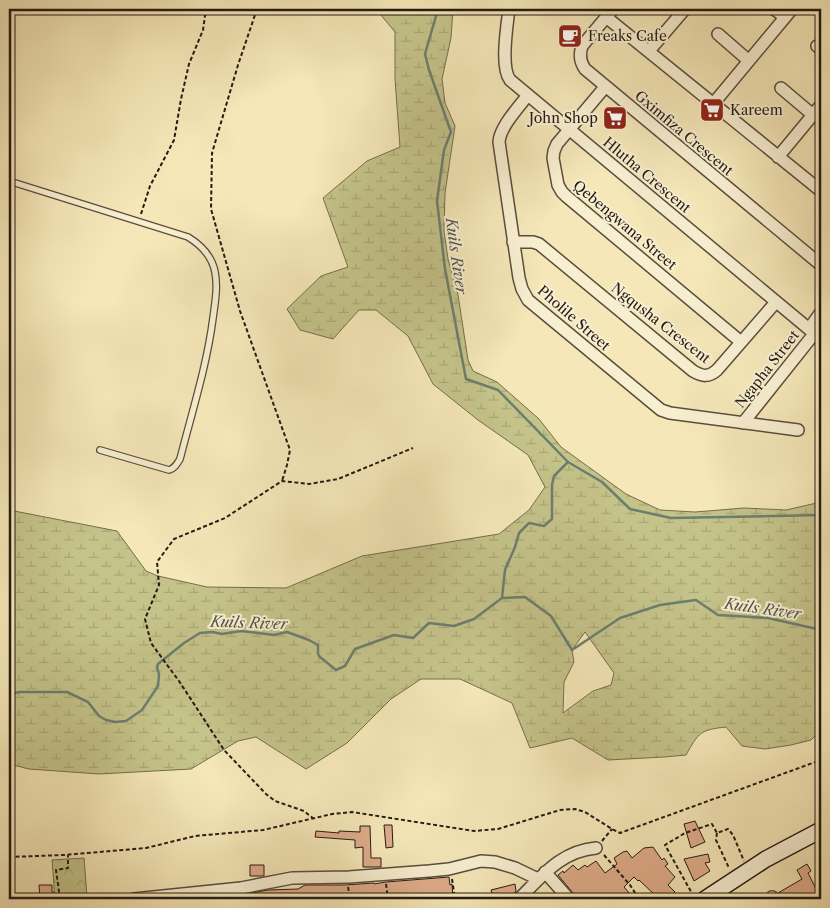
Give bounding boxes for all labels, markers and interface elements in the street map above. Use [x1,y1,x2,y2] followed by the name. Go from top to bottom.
[557,23,583,49] cafe icon: Freaks Cafe
[588,27,667,45] place label: Freaks Cafe
[631,87,737,179] street label: Gximfiza Crescent
[699,97,725,123] supermarket icon: Kareem
[730,101,783,119] place label: Kareem
[602,105,628,131] supermarket icon: John Shop
[527,109,598,127] place label: John Shop
[600,133,694,217] street label: Hlutha Crescent
[569,176,681,274] street label: Qebengwana Street
[442,215,471,296] water label: Kuils River
[608,279,714,367] street label: Ngqusha Crescent
[534,282,614,354] street label: Pholile Street
[731,326,803,412] street label: Ngapha Street
[723,594,804,623] water label: Kuils River
[209,612,289,633] water label: Kuils River

